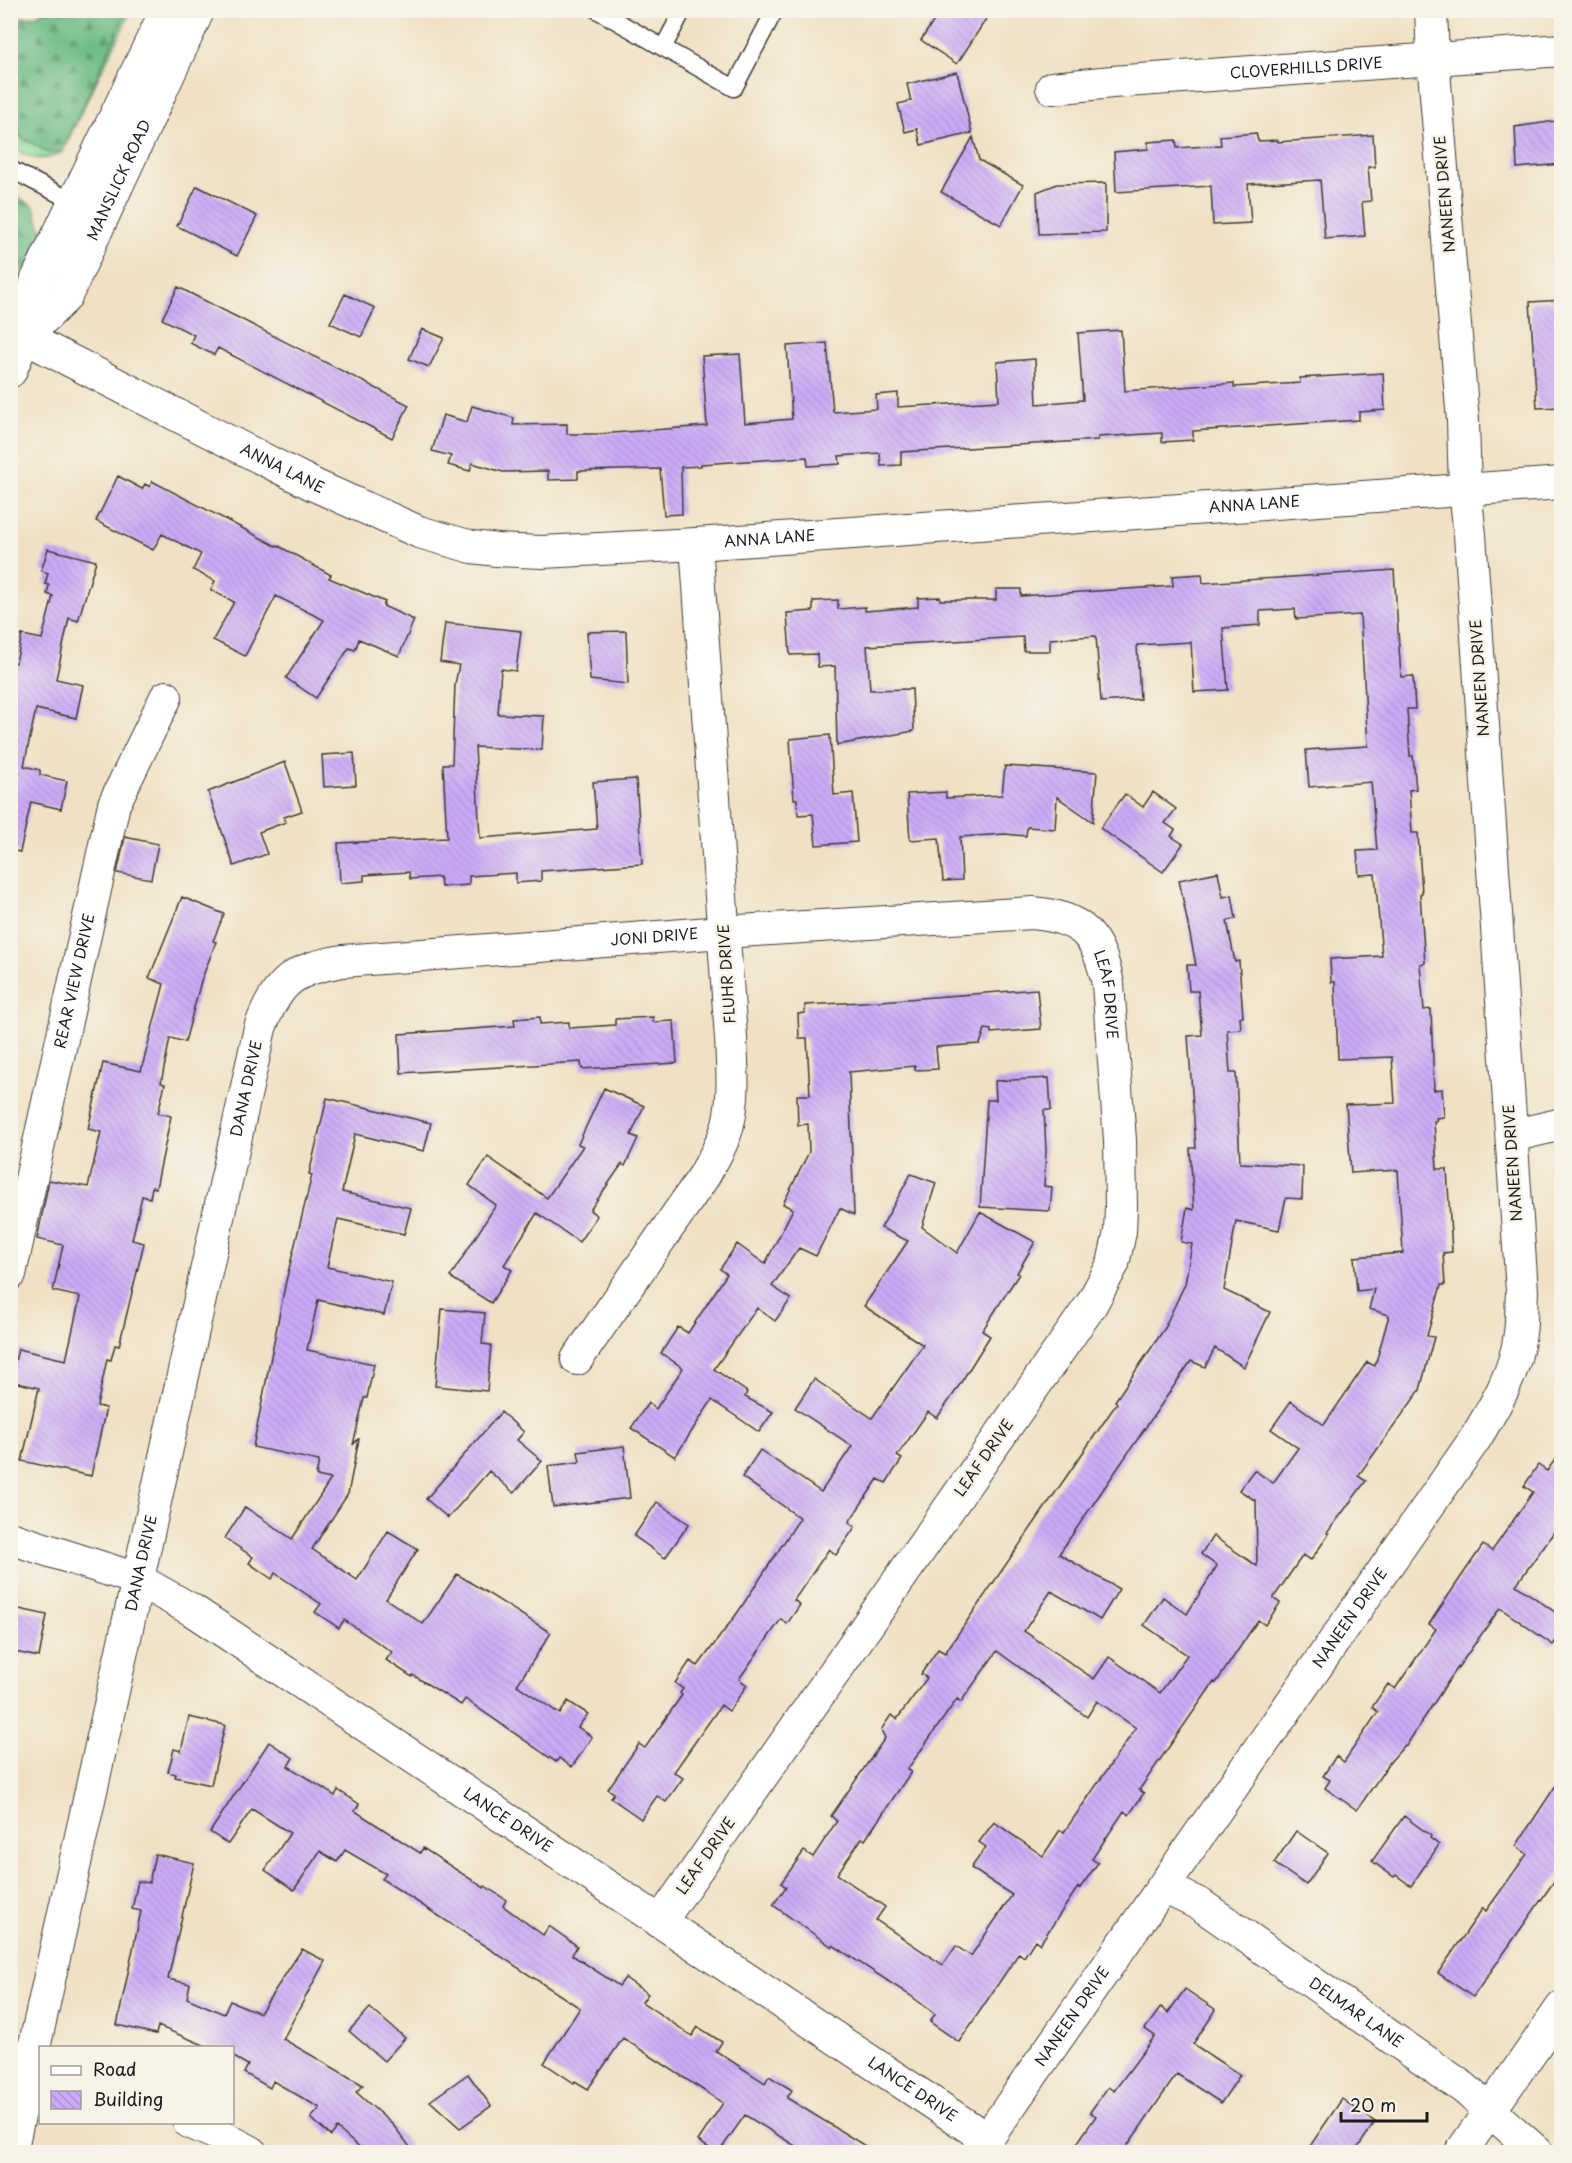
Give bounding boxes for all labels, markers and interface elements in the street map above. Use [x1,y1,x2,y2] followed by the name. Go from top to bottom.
[1229,50,1383,84] street label: CLOVERHILLS DRIVE
[80,115,156,244] street label: MANSLICK ROAD
[1427,135,1460,254] street label: NANEEN DRIVE
[237,436,329,498] street label: ANNA LANE
[1208,488,1301,518] street label: ANNA LANE
[723,523,816,552] street label: ANNA LANE
[1463,619,1494,737] street label: NANEEN DRIVE
[47,911,99,1051] street label: REAR VIEW DRIVE
[610,921,699,951] street label: JONI DRIVE
[711,923,740,1025] street label: FLUHR DRIVE
[1089,946,1125,1040] street label: LEAF DRIVE
[223,1038,267,1139] street label: DANA DRIVE
[1496,1104,1527,1222] street label: NANEEN DRIVE
[948,1414,1018,1501] street label: LEAF DRIVE
[118,1512,162,1614] street label: DANA DRIVE
[1306,1562,1392,1672] street label: NANEEN DRIVE
[459,1781,558,1857] street label: LANCE DRIVE
[670,1812,740,1899] street label: LEAF DRIVE
[1028,1961,1114,2070] street label: NANEEN DRIVE
[1305,1971,1409,2053] street label: DELMAR LANE
[39,2046,234,2124] legend
[864,2050,963,2126] street label: LANCE DRIVE
[93,2055,137,2082] text: Road
[93,2085,163,2112] text: Building
[1341,2085,1426,2123] scale bar
[1350,2091,1396,2118] text: 20 m

